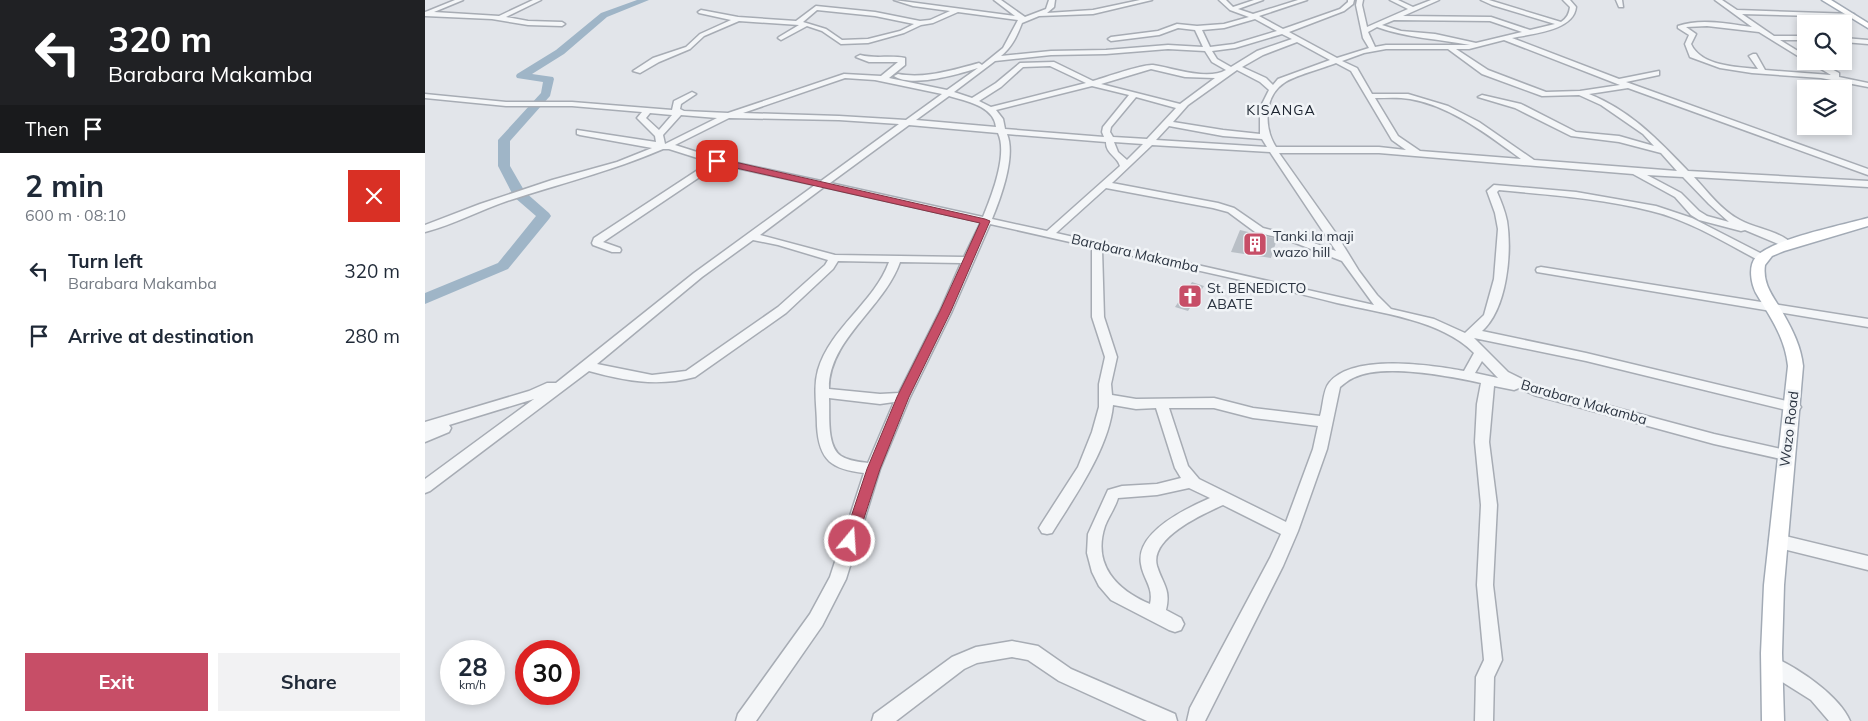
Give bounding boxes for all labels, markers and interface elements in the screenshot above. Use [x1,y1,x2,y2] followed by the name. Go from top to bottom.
[1797,15,1852,135] map controls
[1797,15,1852,70] button: search
[108,17,212,61] text: 320 m
[25,20,90,85] icon: left
[108,60,313,88] text: Barabara Makamba
[1797,80,1852,135] button: layers
[1246,101,1316,119] district label: KISANGA
[79,115,107,143] icon: arrive
[25,117,69,141] text: Then
[696,140,738,182] pin
[703,147,731,175] icon: arrive
[25,167,104,205] text: 2 min
[348,170,400,222] button: close
[25,205,126,225] text: 600 m · 08:10
[1273,227,1354,261] place label: Tanki la maji wazo hill
[1070,230,1200,276] street label: Barabara Makamba
[1242,231,1268,257] building icon: Tanki la maji wazo hill
[68,249,143,273] text: Turn left
[25,257,53,285] icon: left
[344,259,400,283] text: 320 m
[68,273,217,293] text: Barabara Makamba
[1207,279,1306,313] place label: St. BENEDICTO ABATE
[1177,283,1203,309] church icon: St. BENEDICTO ABATE
[25,322,53,350] icon: arrive
[68,324,254,348] text: Arrive at destination
[344,324,400,348] text: 280 m
[1519,375,1649,429] street label: Barabara Makamba
[1775,390,1803,468] street label: Wazo Road
[823,514,875,566] position arrow
[515,640,580,705] speed limit sign: 30
[457,651,488,682] text: 28
[25,653,208,711] button: Exit
[218,653,400,711] button: Share
[459,677,486,692] text: km/h

